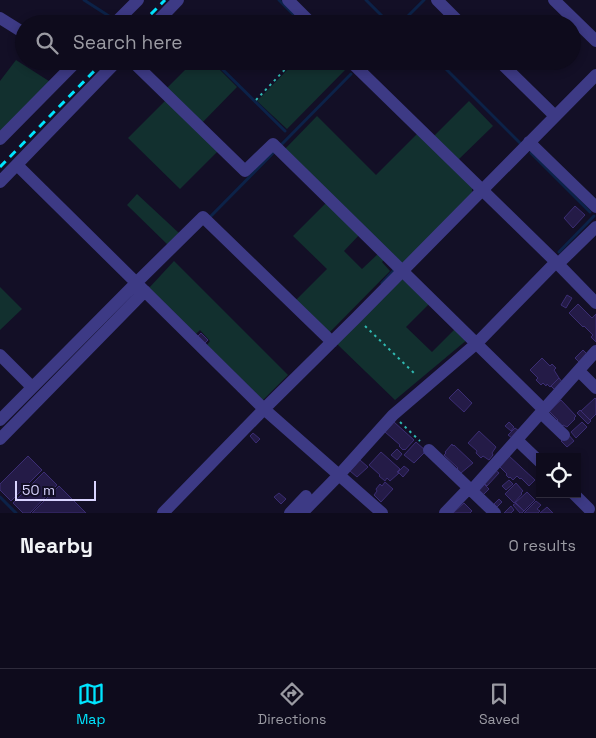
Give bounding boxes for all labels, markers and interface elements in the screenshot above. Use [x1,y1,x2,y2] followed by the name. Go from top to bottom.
[15,15,581,70] search box
[33,29,61,57] icon: search
[73,30,183,55] text: Search here
[536,453,581,498] map controls
[536,453,581,498] button: locate
[15,478,96,501] scale bar
[22,481,55,499] text: 50 m
[20,532,93,559] text: Nearby
[508,535,576,556] text: 0 results
[76,680,105,728] tab: Map
[258,680,326,728] tab: Directions
[479,680,520,728] tab: Saved

